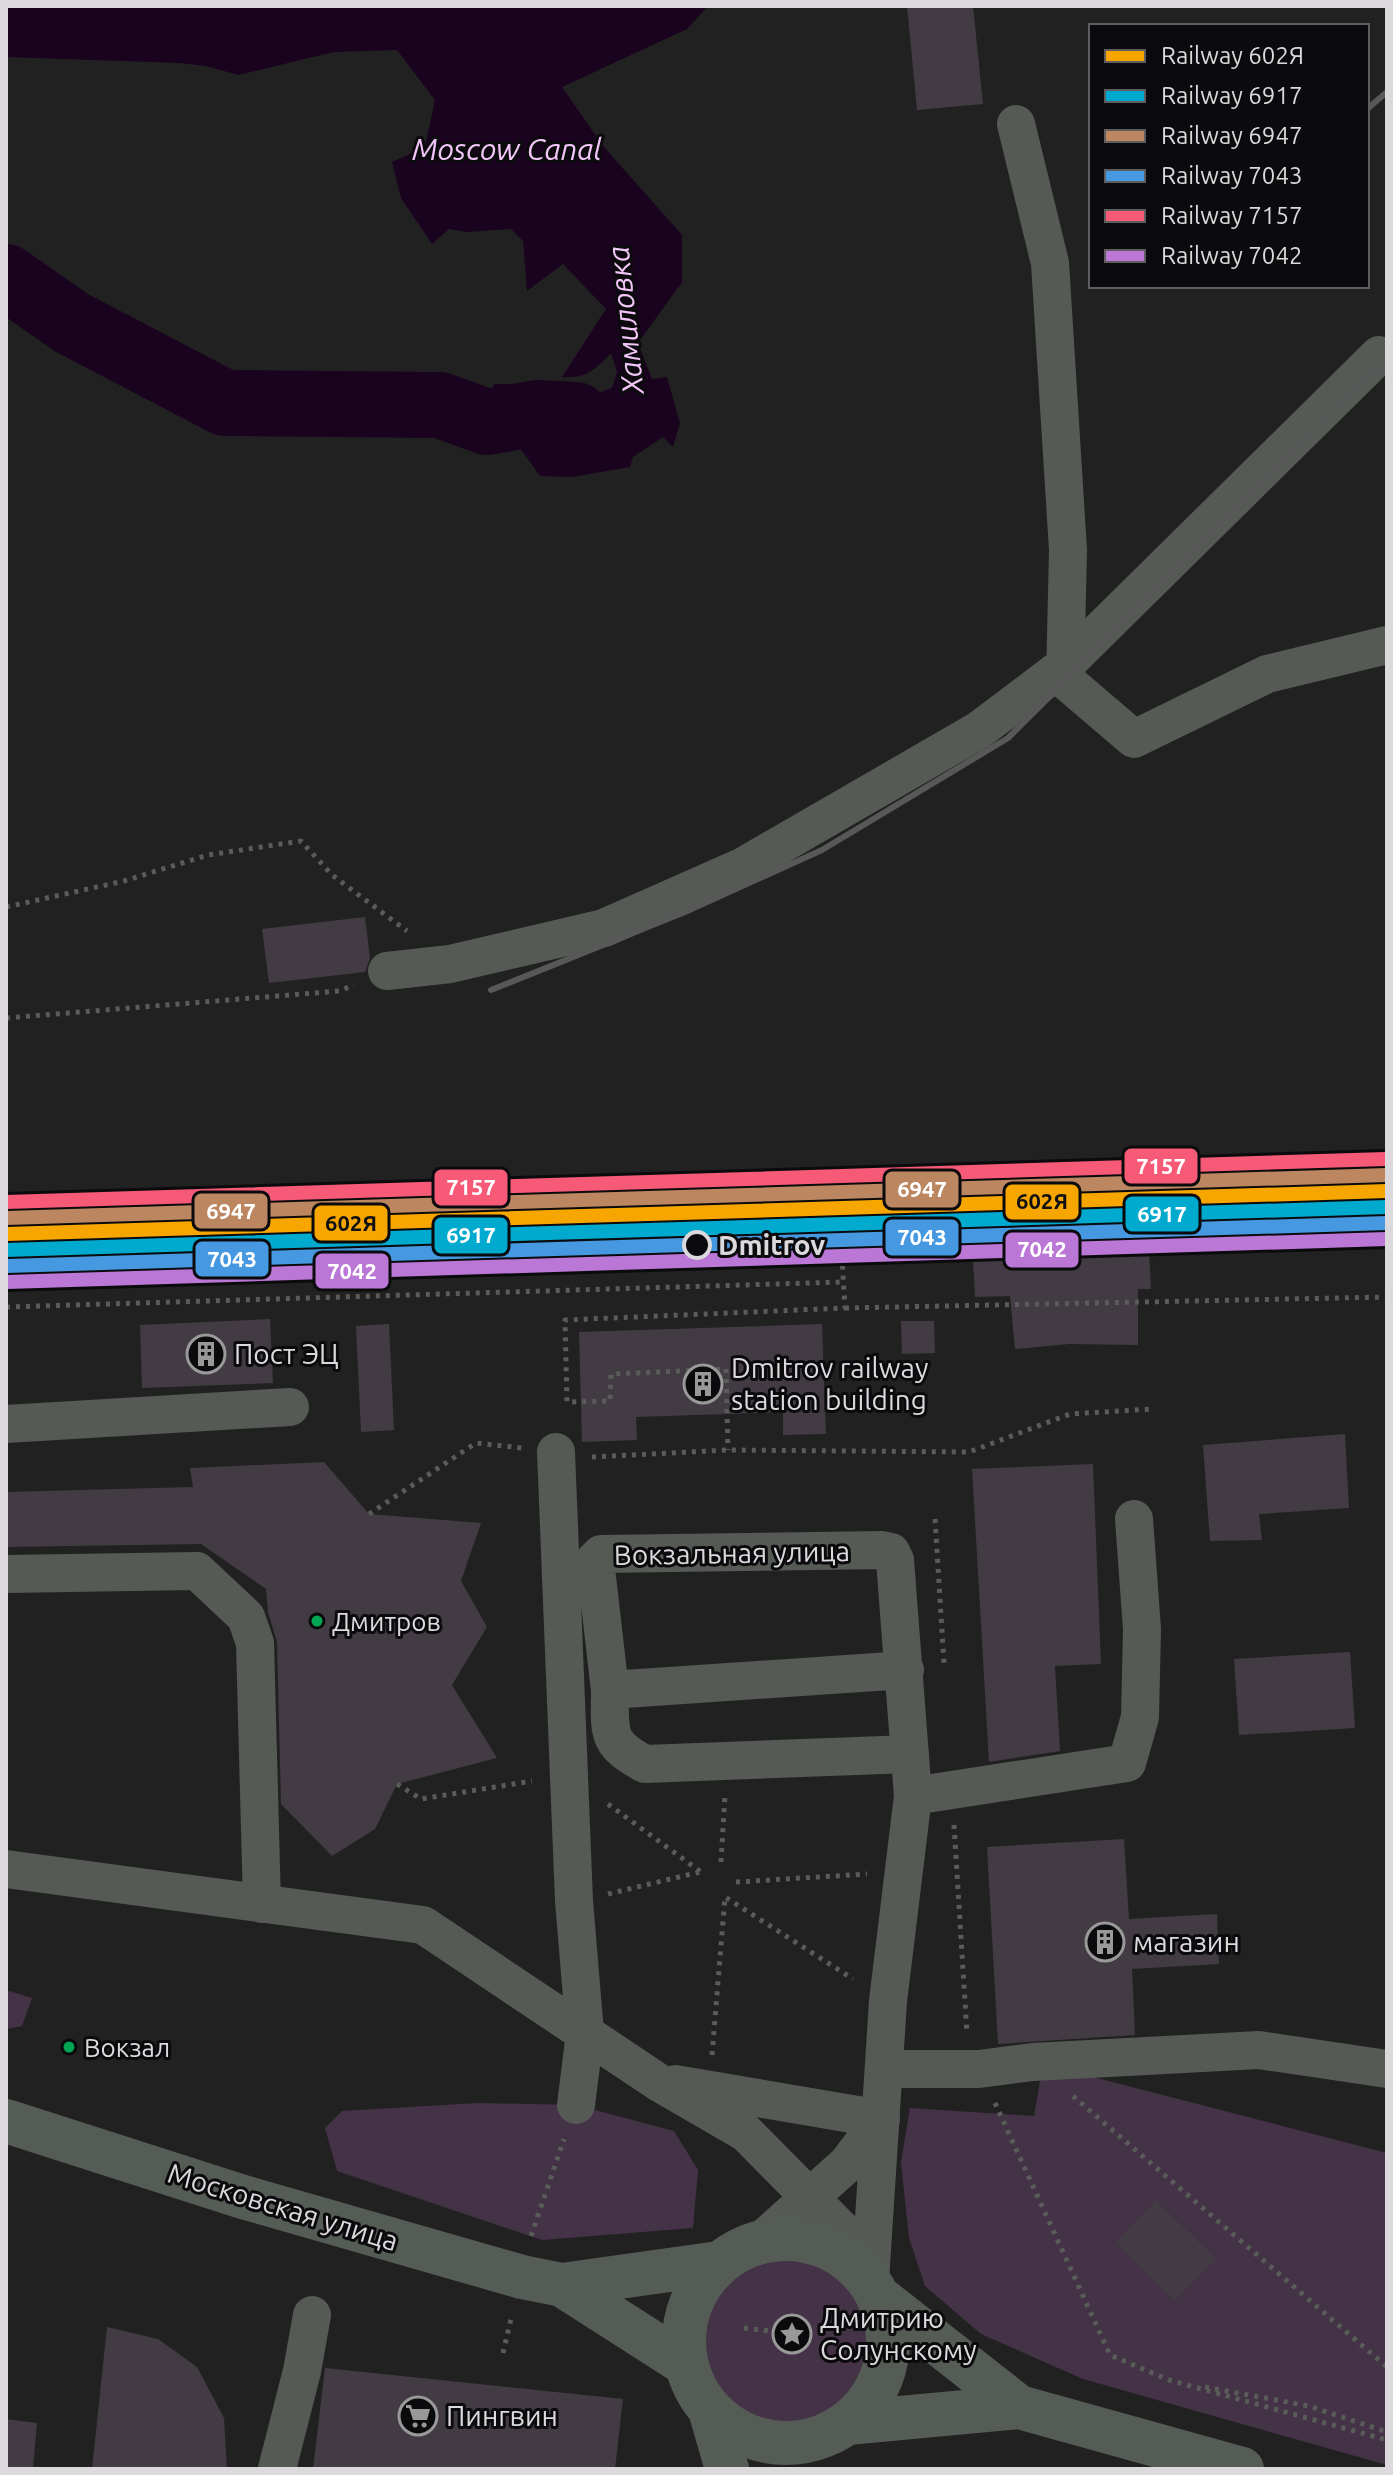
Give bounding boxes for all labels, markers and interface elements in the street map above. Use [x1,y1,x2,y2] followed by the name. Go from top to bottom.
[1089,24,1369,288] legend
[1161,42,1304,69] text: Railway 602Я
[1161,82,1302,109] text: Railway 6917
[1161,122,1302,149] text: Railway 6947
[412,132,603,166] water label: Moscow Canal
[1161,162,1302,189] text: Railway 7043
[1161,202,1302,229] text: Railway 7157
[1161,242,1302,269] text: Railway 7042
[600,244,650,398] water label: Хамиловка
[1123,1147,1199,1185] line badge: 7157
[1136,1153,1186,1178] text: 7157
[433,1168,509,1207] line badge: 7157
[884,1170,960,1209] line badge: 6947
[446,1174,496,1199] text: 7157
[897,1176,947,1201] text: 6947
[1004,1183,1080,1221] line badge: 602Я
[1016,1188,1068,1213] text: 602Я
[193,1192,269,1230] line badge: 6947
[1124,1195,1200,1233] line badge: 6917
[206,1198,256,1223] text: 6947
[1137,1201,1187,1226] text: 6917
[313,1204,389,1242] line badge: 602Я
[325,1210,377,1235] text: 602Я
[433,1216,509,1255] line badge: 6917
[884,1218,960,1257] line badge: 7043
[446,1222,496,1247] text: 6917
[897,1224,947,1249] text: 7043
[718,1229,825,1260] place label: Dmitrov
[683,1231,711,1259] marker: Dmitrov
[1004,1231,1080,1269] line badge: 7042
[1017,1236,1067,1261] text: 7042
[194,1240,270,1278] line badge: 7043
[207,1246,257,1271] text: 7043
[314,1252,390,1290] line badge: 7042
[327,1258,377,1283] text: 7042
[185,1333,227,1375] building icon: Пост ЭЦ
[234,1338,339,1369] place label: Пост ЭЦ
[731,1352,928,1415] place label: Dmitrov railway station building
[682,1363,724,1405] building icon: Dmitrov railway station building
[614,1535,850,1570] street label: Вокзальная улица
[332,1607,441,1636] place label: Дмитров
[309,1613,325,1629] marker: Дмитров
[1084,1921,1126,1963] building icon: магазин
[1133,1926,1240,1957] place label: магазин
[84,2033,170,2062] place label: Вокзал
[61,2039,77,2055] marker: Вокзал
[164,2157,402,2256] street label: Московская улица
[820,2302,977,2365] place label: Дмитрию Солунскому
[771,2313,813,2355] place icon: Дмитрию Солунскому
[397,2395,439,2437] supermarket icon: Пингвин
[446,2400,558,2431] place label: Пингвин

